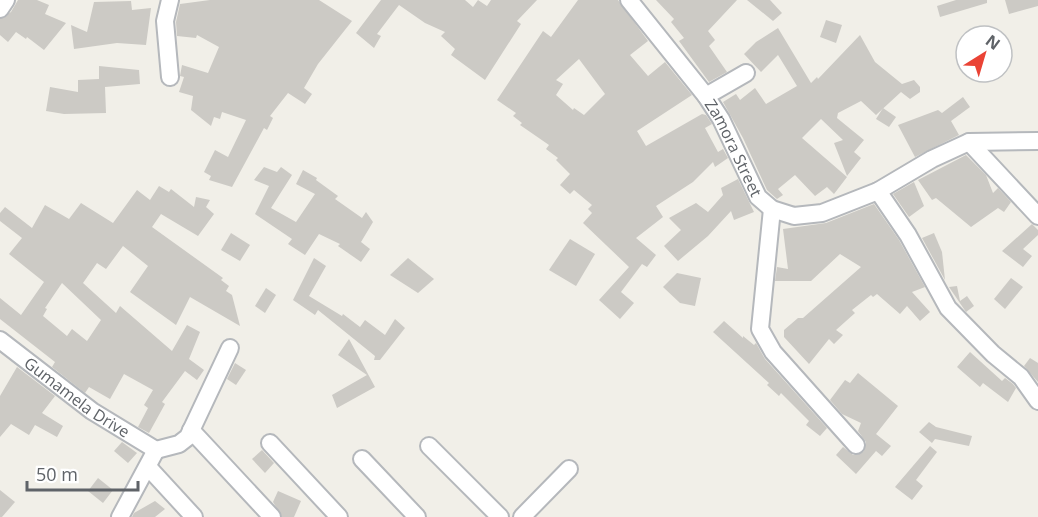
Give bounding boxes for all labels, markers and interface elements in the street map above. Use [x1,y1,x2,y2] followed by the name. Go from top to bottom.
[954,24,1014,84] north arrow
[981,29,1005,55] text: N
[700,95,767,201] street label: Zamora Street
[20,352,134,442] street label: Gumamela Drive
[27,454,138,492] scale bar
[36,462,78,486] text: 50 m

